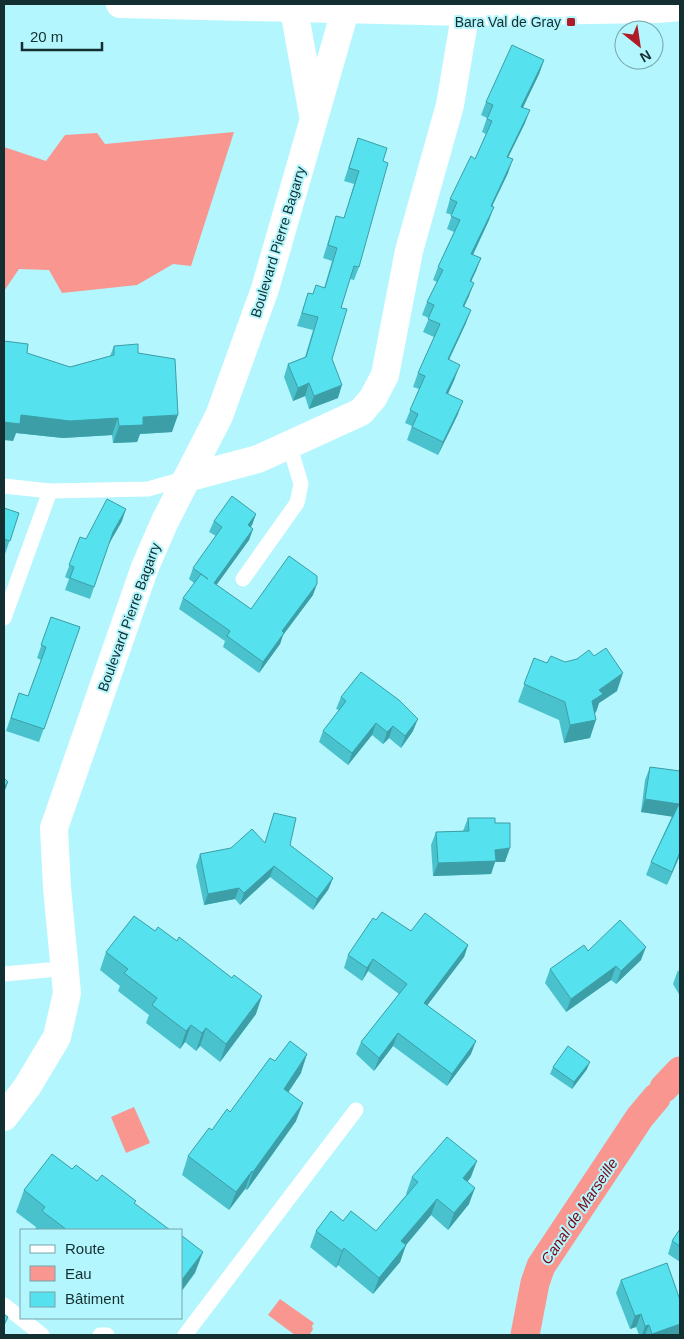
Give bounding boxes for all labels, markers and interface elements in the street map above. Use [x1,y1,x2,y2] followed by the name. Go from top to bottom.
[455,14,561,30] place label: Bara Val de Gray
[565,16,577,28] marker: Bara Val de Gray
[22,20,102,52] scale bar
[614,20,664,70] north arrow
[30,28,63,45] text: 20 m
[637,47,654,66] text: N
[247,165,309,319] street label: Boulevard Pierre Bagarry
[95,540,163,694] street label: Boulevard Pierre Bagarry
[537,1155,621,1267] water label: Canal de Marseille
[20,1229,182,1319] legend
[65,1240,105,1257] text: Route
[65,1265,92,1282] text: Eau
[65,1290,125,1307] text: Bâtiment

